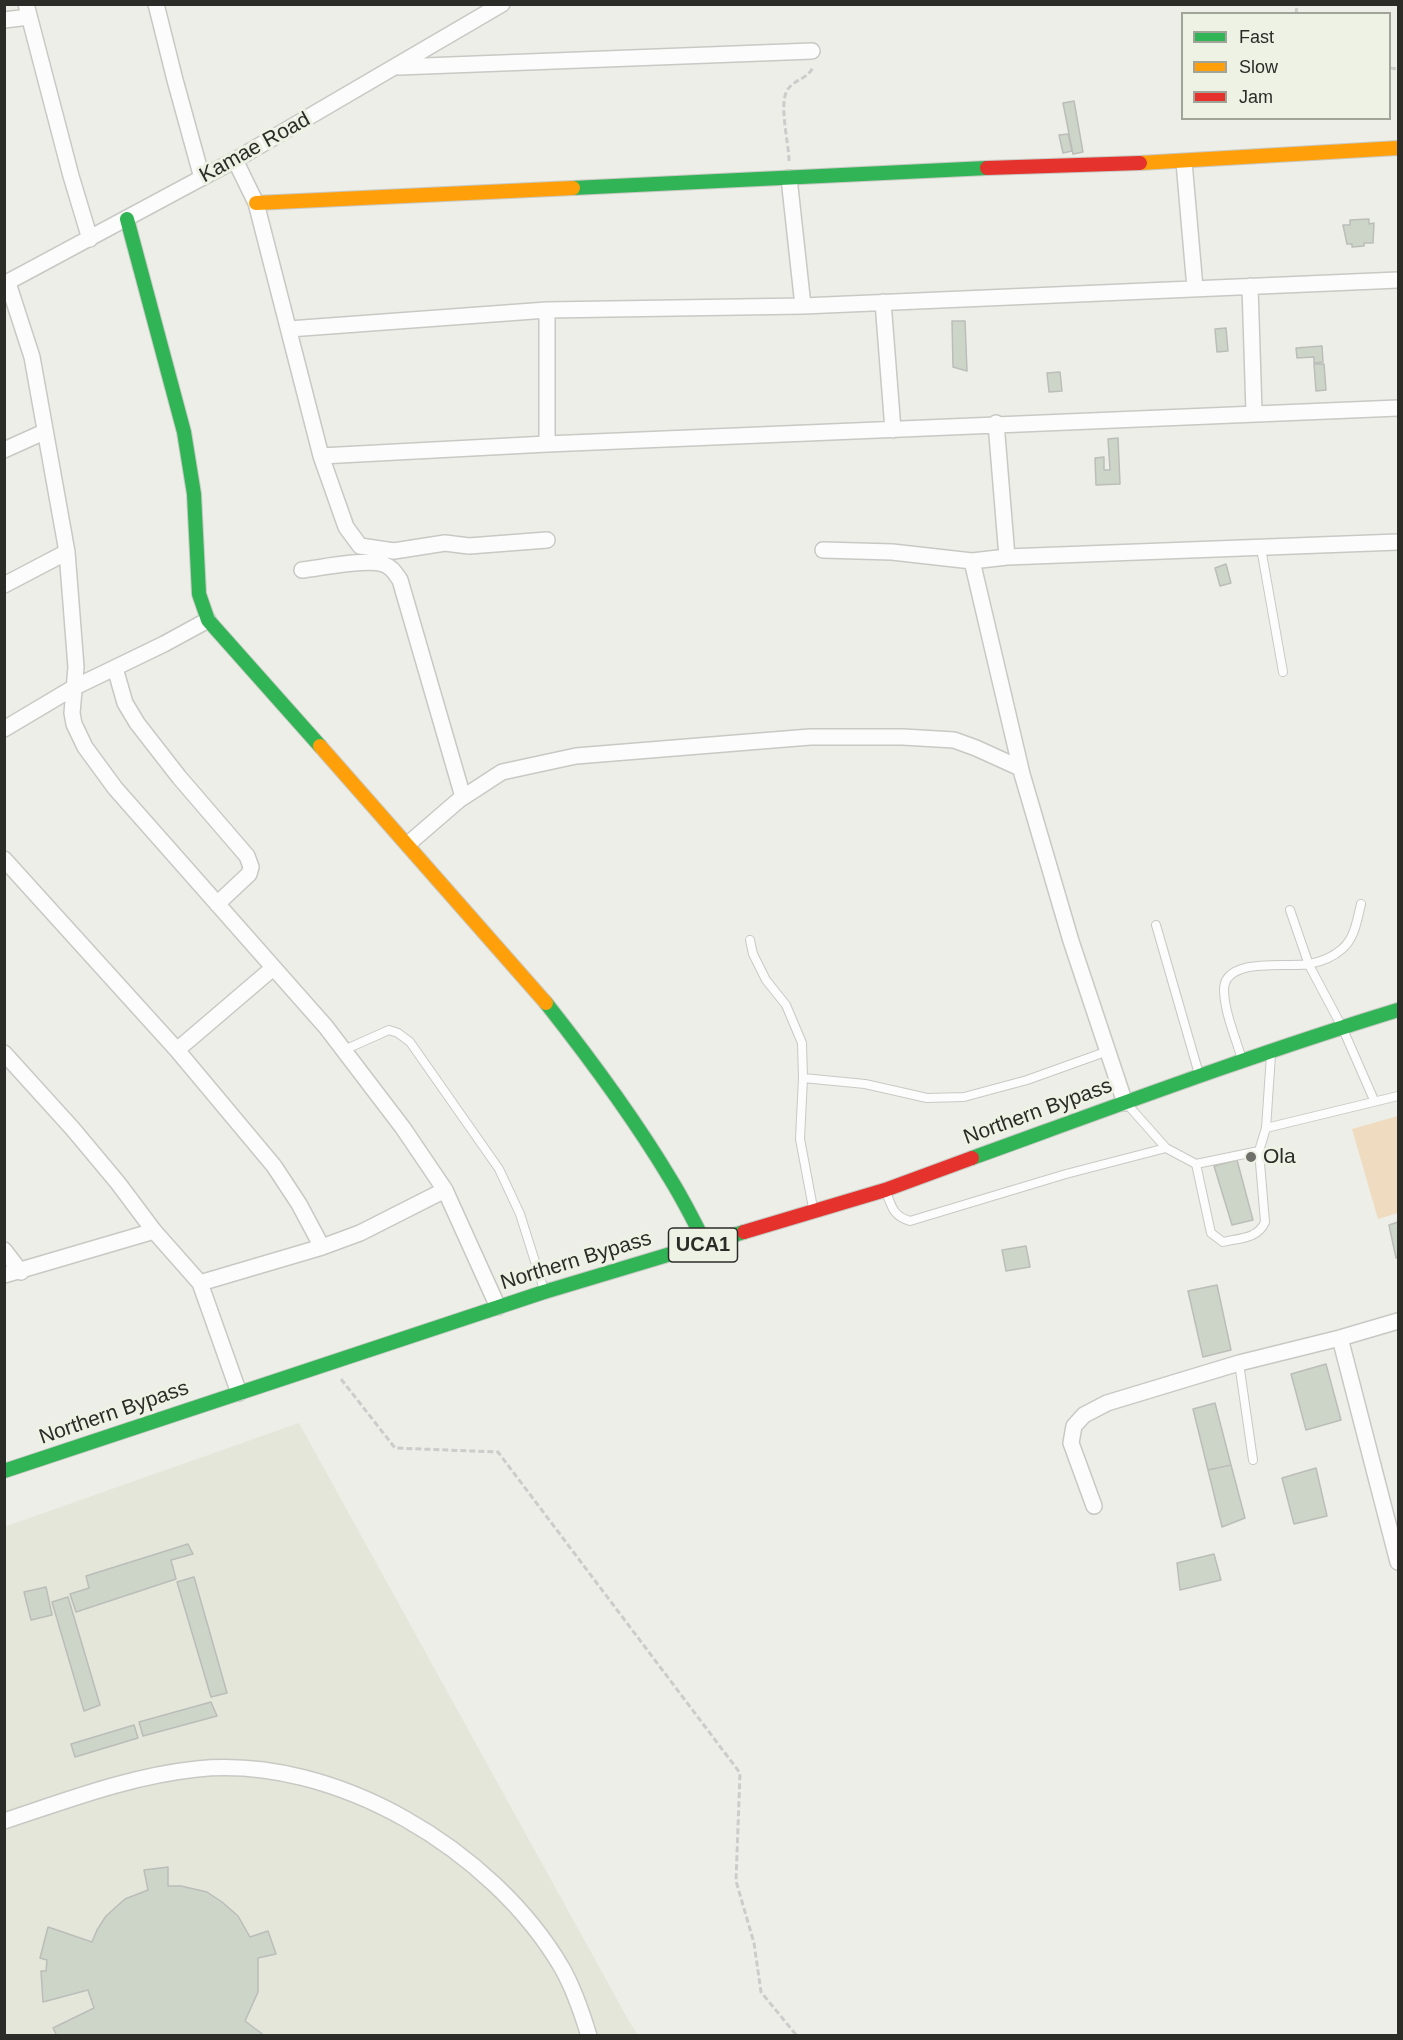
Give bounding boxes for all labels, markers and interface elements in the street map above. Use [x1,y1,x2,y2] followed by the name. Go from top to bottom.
[1181,12,1391,120] legend
[1239,27,1274,47] text: Fast
[1239,57,1278,77] text: Slow
[1239,87,1273,107] text: Jam
[195,107,315,189] street label: Kamae Road
[960,1073,1116,1151] street label: Northern Bypass
[1263,1144,1296,1170] place label: Ola
[1244,1150,1258,1164] marker: Ola
[498,1226,654,1296] street label: Northern Bypass
[668,1228,738,1262] road number: UCA1
[36,1376,192,1450] street label: Northern Bypass

